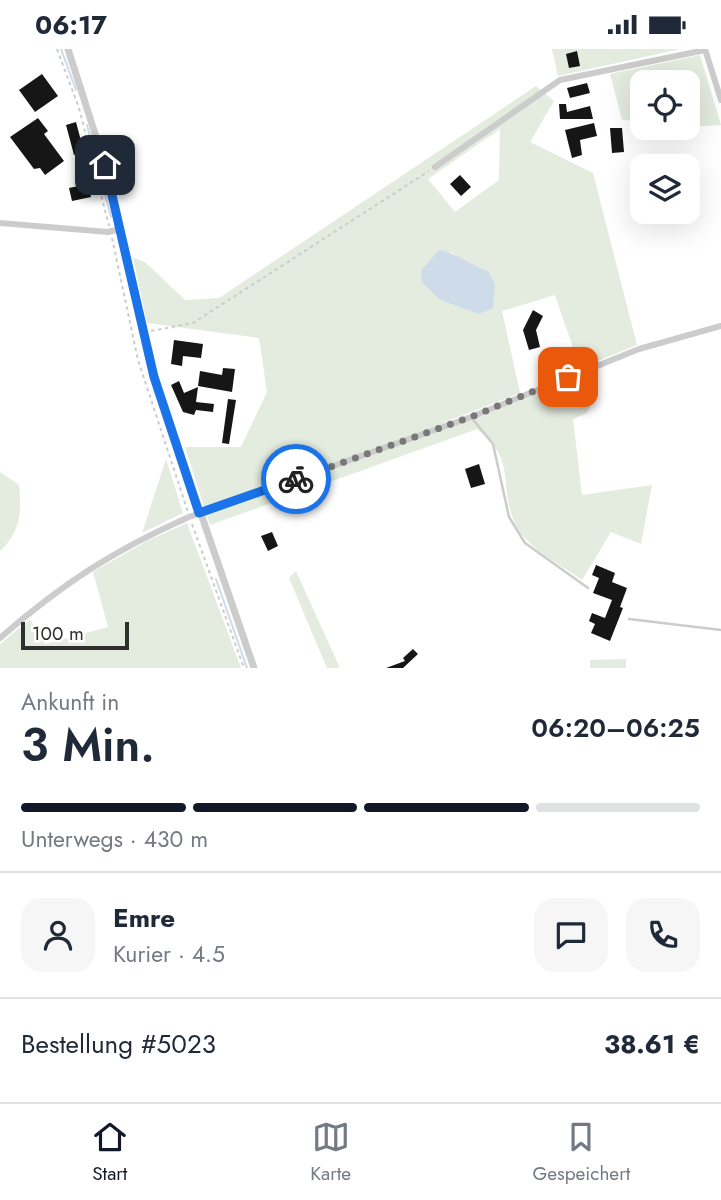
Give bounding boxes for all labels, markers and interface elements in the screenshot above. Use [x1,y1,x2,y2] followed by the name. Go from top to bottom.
[35,6,107,44] text: 06:17
[630,70,700,224] map controls
[630,70,700,140] button: locate
[75,135,135,195] pin
[86,146,124,184] icon: home
[630,154,700,224] button: layers
[538,347,598,407] pin
[549,358,587,396] icon: bag
[261,444,331,514] courier
[277,460,315,498] icon: bike
[21,619,130,651] scale bar
[32,620,84,647] text: 100 m
[21,685,119,719] text: Ankunft in
[531,709,700,747] text: 06:20–06:25
[21,712,155,778] text: 3 Min.
[21,822,208,856] text: Unterwegs · 430 m
[21,898,95,972] button: person
[534,898,608,972] button: chat
[626,898,700,972] button: phone
[113,899,175,937] text: Emre
[113,937,225,971] text: Kurier · 4.5
[21,1025,216,1063] text: Bestellung #5023
[604,1025,700,1063] text: 38.61 €
[91,1118,129,1187] tab: Start
[310,1118,351,1187] tab: Karte
[533,1118,630,1187] tab: Gespeichert

